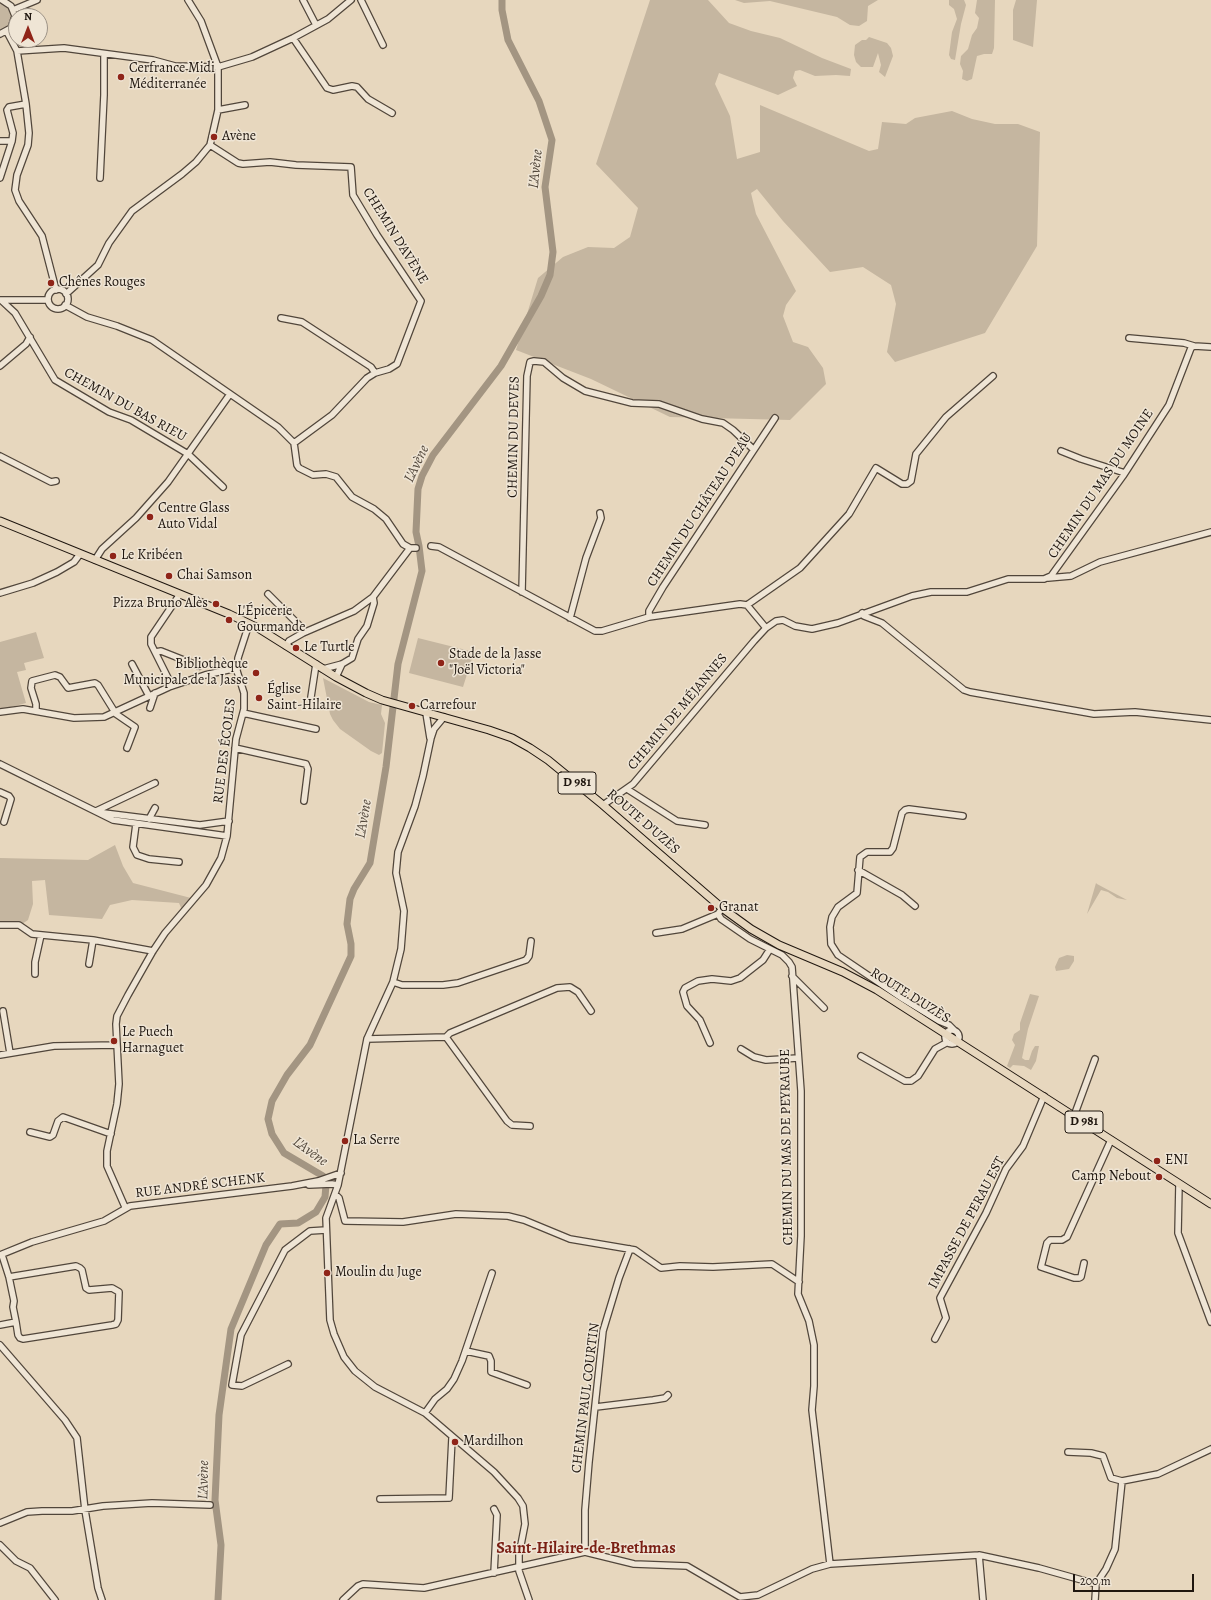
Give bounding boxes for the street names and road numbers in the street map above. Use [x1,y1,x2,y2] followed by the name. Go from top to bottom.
[359,185,431,287] street label: CHEMIN D'AVÈNE
[61,364,189,446] street label: CHEMIN DU BAS RIEU
[505,376,523,498] street label: CHEMIN DU DEVES
[1045,406,1157,562] street label: CHEMIN DU MAS DU MOINE
[644,430,756,590] street label: CHEMIN DU CHÂTEAU D'EAU
[624,650,732,774] street label: CHEMIN DE MÉJANNES
[210,697,240,805] street label: RUE DES ÉCOLES
[558,772,596,794] road number: D 981
[603,786,683,858] street label: ROUTE D'UZÈS
[867,965,953,1027] street label: ROUTE D'UZÈS
[777,1049,797,1245] street label: CHEMIN DU MAS DE PEYRAUBE
[1065,1111,1103,1133] road number: D 981
[925,1154,1009,1292] street label: IMPASSE DE PERAU EST
[134,1170,266,1202] street label: RUE ANDRÉ SCHENK
[568,1322,604,1474] street label: CHEMIN PAUL COURTIN

